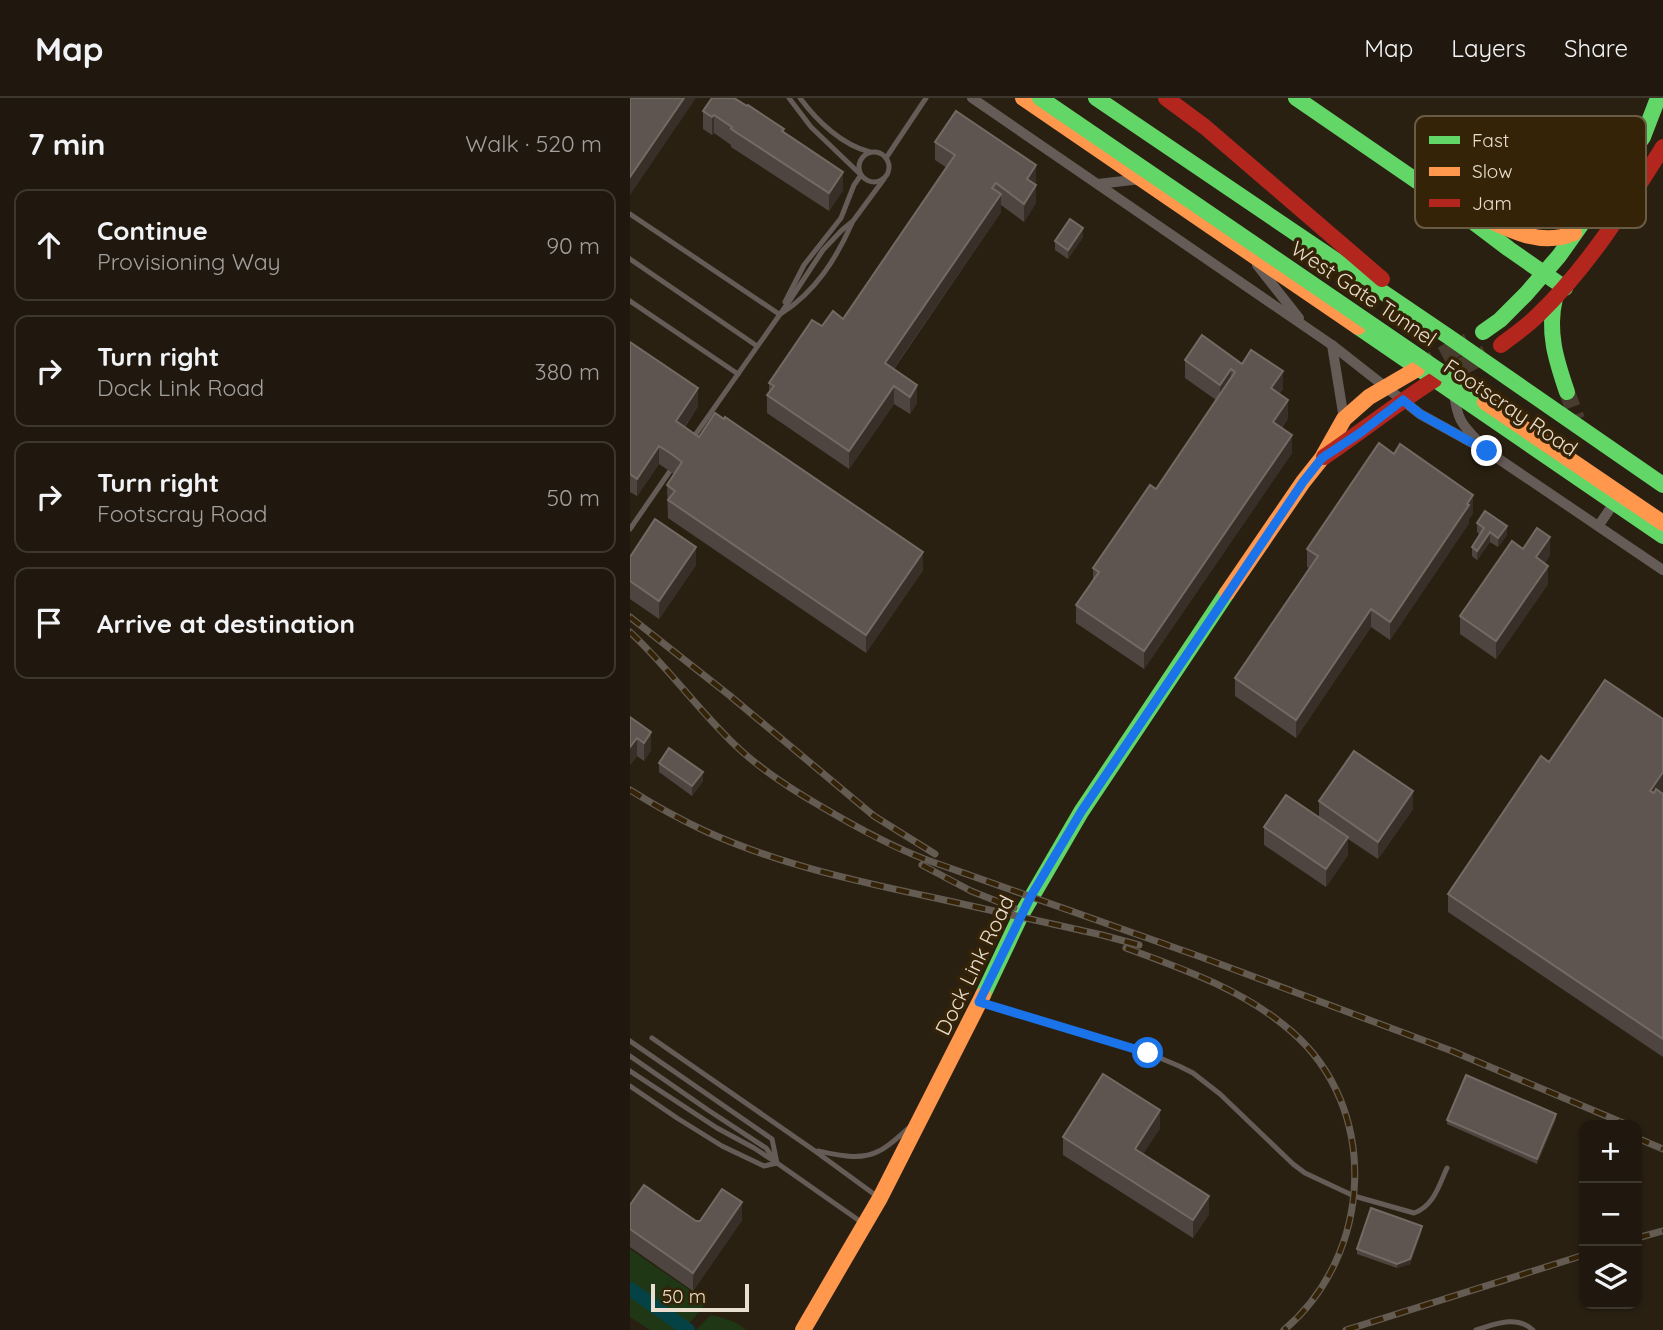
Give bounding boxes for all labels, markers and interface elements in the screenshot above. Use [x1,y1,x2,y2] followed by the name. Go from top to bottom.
[35,28,103,69] text: Map
[1364,33,1413,63] text: Map
[1451,33,1526,63] text: Layers
[1564,33,1628,63] text: Share
[1415,116,1646,228] legend
[28,125,106,163] text: 7 min
[1472,128,1509,152] text: Fast
[465,129,602,158] text: Walk · 520 m
[1472,159,1513,183] text: Slow
[1472,191,1512,215] text: Jam
[97,214,208,247] text: Continue
[30,226,68,264] icon: ahead
[546,231,600,260] text: 90 m
[1286,235,1442,351] street label: West Gate Tunnel
[97,247,281,276] text: Provisioning Way
[97,340,219,373] text: Turn right
[30,352,68,390] icon: right
[1439,353,1583,461] street label: Footscray Road
[535,357,600,386] text: 380 m
[97,373,264,402] text: Dock Link Road
[1471,435,1502,466] route end
[97,466,219,499] text: Turn right
[30,478,68,516] icon: right
[547,483,600,512] text: 50 m
[97,499,267,528] text: Footscray Road
[30,604,68,642] icon: arrive
[97,607,355,640] text: Arrive at destination
[929,891,1019,1039] street label: Dock Link Road
[1132,1037,1163,1068] route start
[1579,1120,1642,1309] map controls
[1579,1120,1642,1183] button: +
[1579,1183,1642,1246] button: −
[1579,1246,1642,1309] button: layers
[651,1281,749,1313] scale bar
[662,1284,706,1308] text: 50 m

